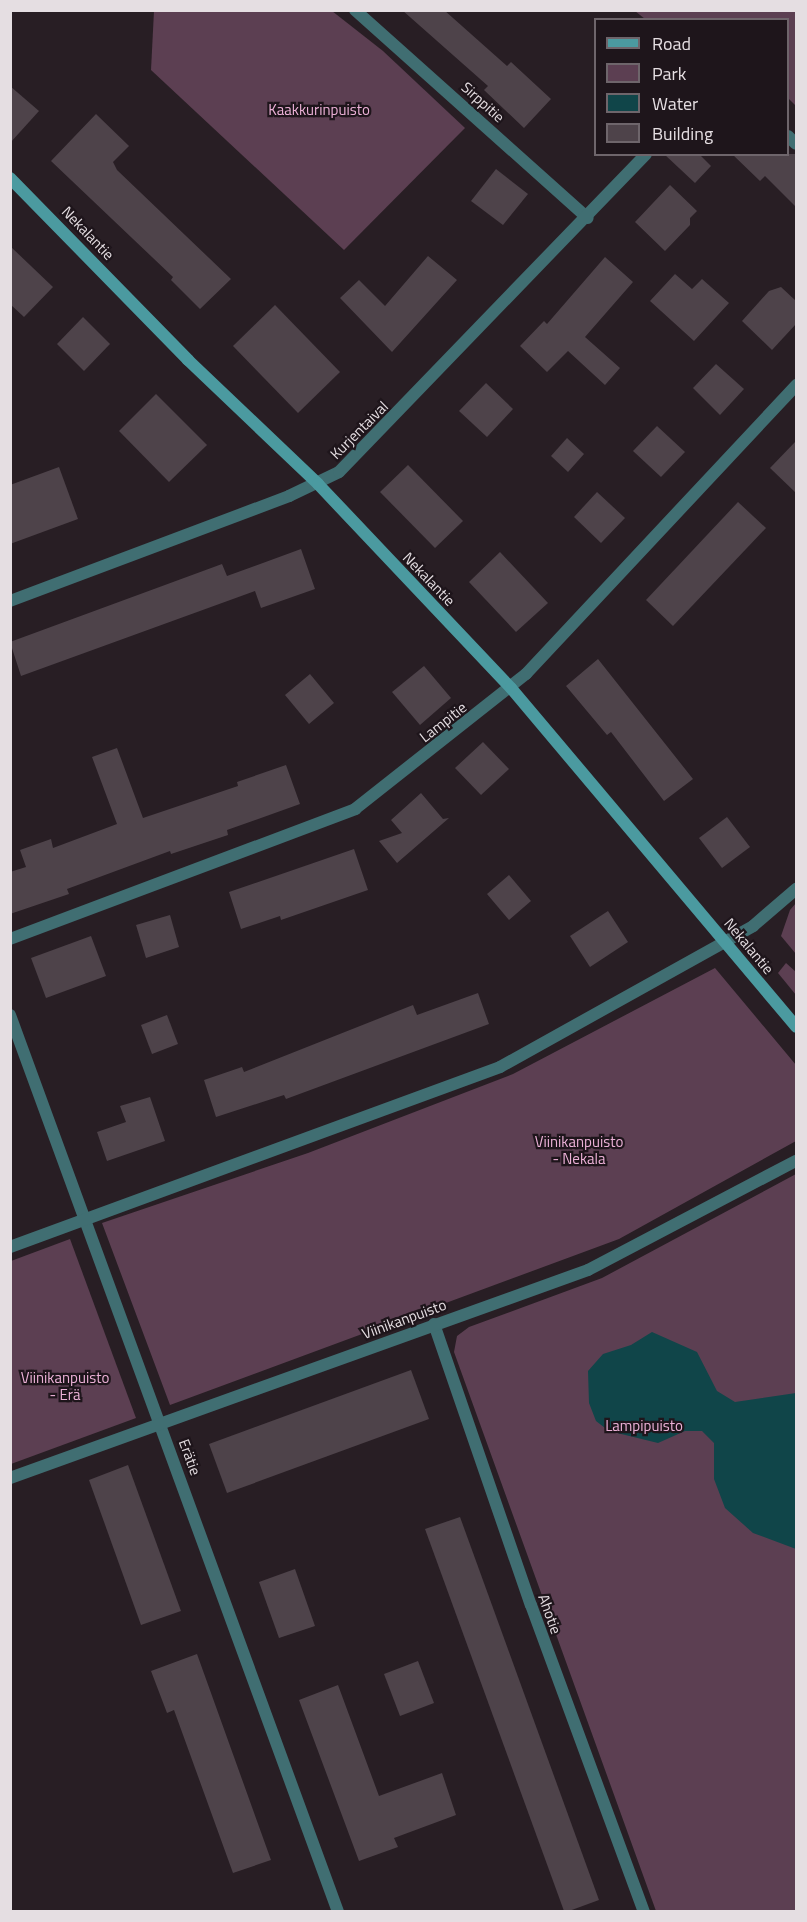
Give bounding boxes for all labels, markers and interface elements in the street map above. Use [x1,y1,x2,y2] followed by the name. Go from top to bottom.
[594,18,789,156] legend
[652,30,691,57] text: Road
[652,60,686,87] text: Park
[458,78,508,126] street label: Sirppitie
[652,90,698,117] text: Water
[268,101,370,119] park label: Kaakkurinpuisto
[652,120,713,147] text: Building
[58,203,118,263] street label: Nekalantie
[326,397,392,463] street label: Kurjentaival
[399,549,459,609] street label: Nekalantie
[416,698,470,746] street label: Lampitie
[720,914,778,978] street label: Nekalantie
[535,1132,623,1167] park label: Viinikanpuisto - Nekala
[359,1295,449,1343] street label: Viinikanpuisto
[21,1368,109,1403] park label: Viinikanpuisto - Erä
[605,1417,683,1435] park label: Lampipuisto
[175,1436,205,1478] street label: Erätie
[535,1592,565,1636] street label: Ahotie

